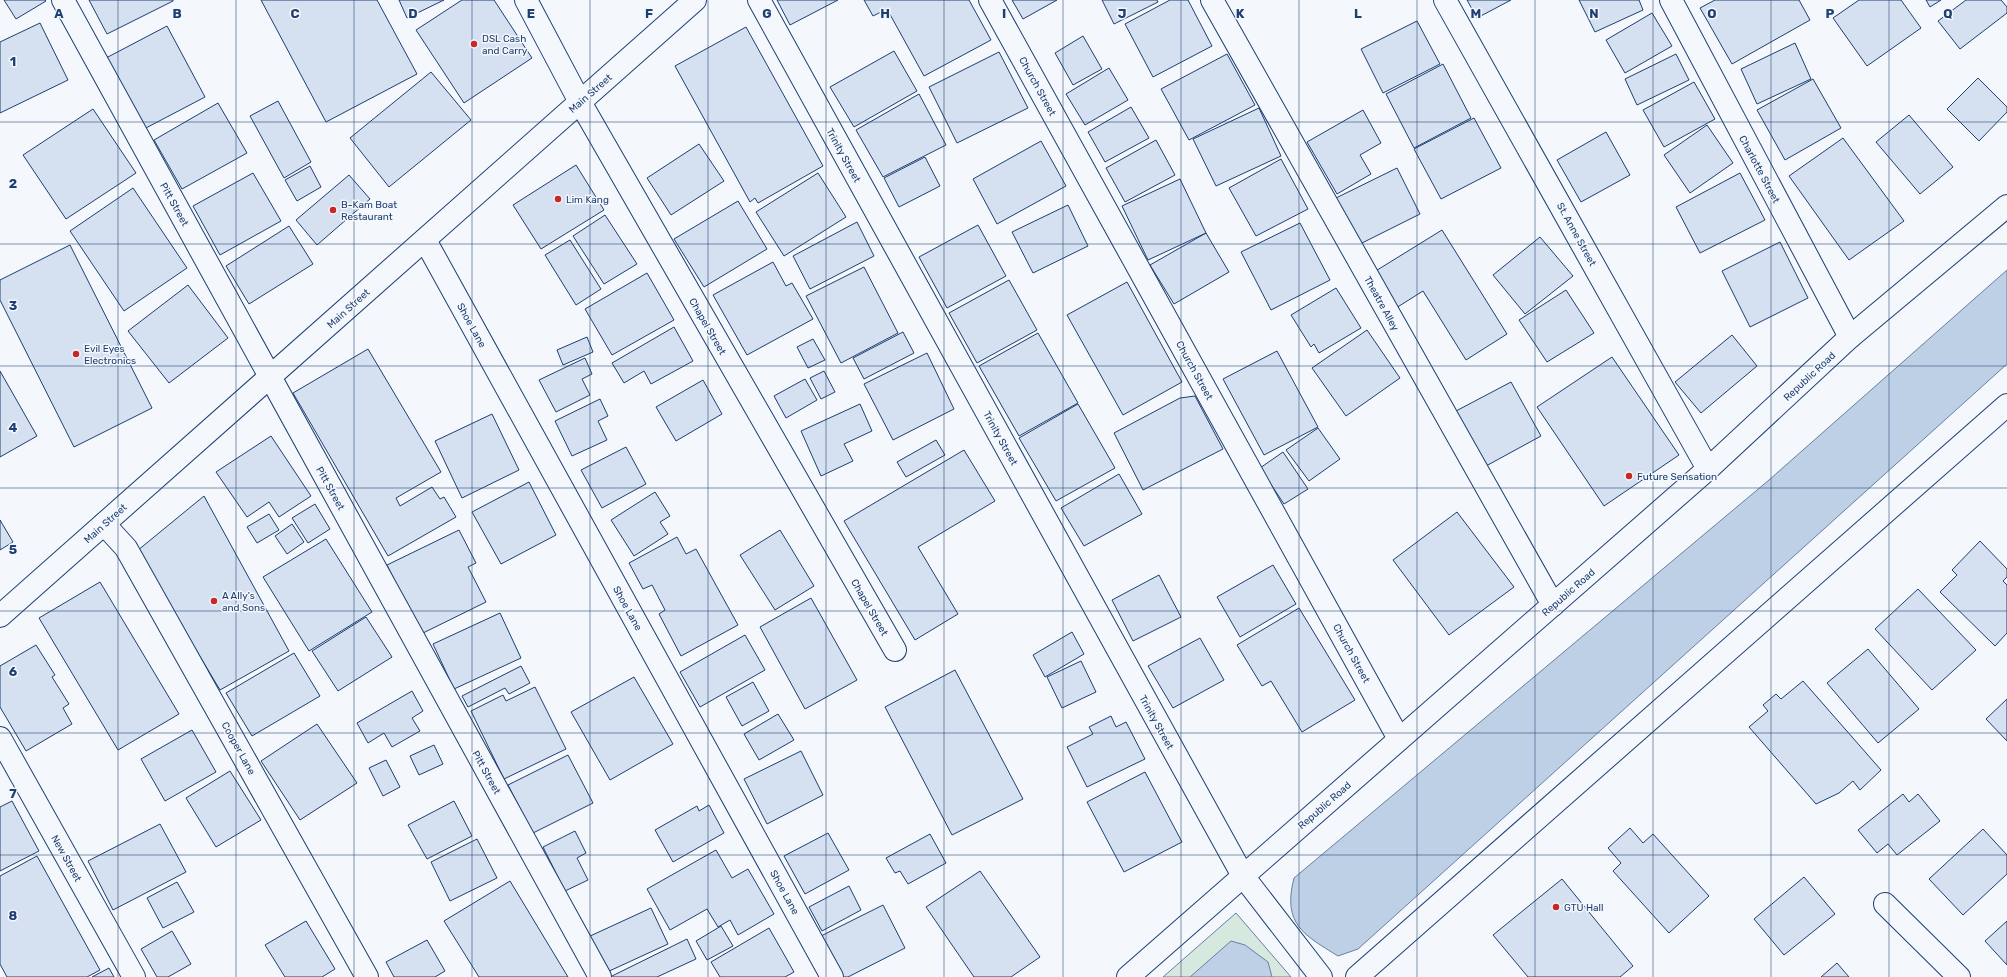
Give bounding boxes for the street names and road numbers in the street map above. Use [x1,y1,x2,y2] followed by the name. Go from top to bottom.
[1016,55,1058,118] street label: Church Street
[567,72,615,116] street label: Main Street
[823,126,863,185] street label: Trinity Street
[1736,134,1782,205] street label: Charlotte Street
[157,181,191,228] street label: Pitt Street
[1554,201,1599,268] street label: St. Anne Street
[1361,274,1401,333] street label: Theatre Alley
[325,286,373,331] street label: Main Street
[686,296,728,357] street label: Chapel Street
[454,301,488,350] street label: Shoe Lane
[1173,339,1215,402] street label: Church Street
[1781,350,1838,404] street label: Republic Road
[980,409,1020,468] street label: Trinity Street
[313,465,347,512] street label: Pitt Street
[82,501,130,546] street label: Main Street
[1540,566,1598,619] street label: Republic Road
[848,577,890,638] street label: Chapel Street
[610,584,644,633] street label: Shoe Lane
[1330,622,1372,685] street label: Church Street
[1136,693,1176,752] street label: Trinity Street
[219,720,258,777] street label: Cooper Lane
[469,749,503,796] street label: Pitt Street
[1296,779,1354,832] street label: Republic Road
[48,833,84,884] street label: New Street
[767,868,801,917] street label: Shoe Lane

